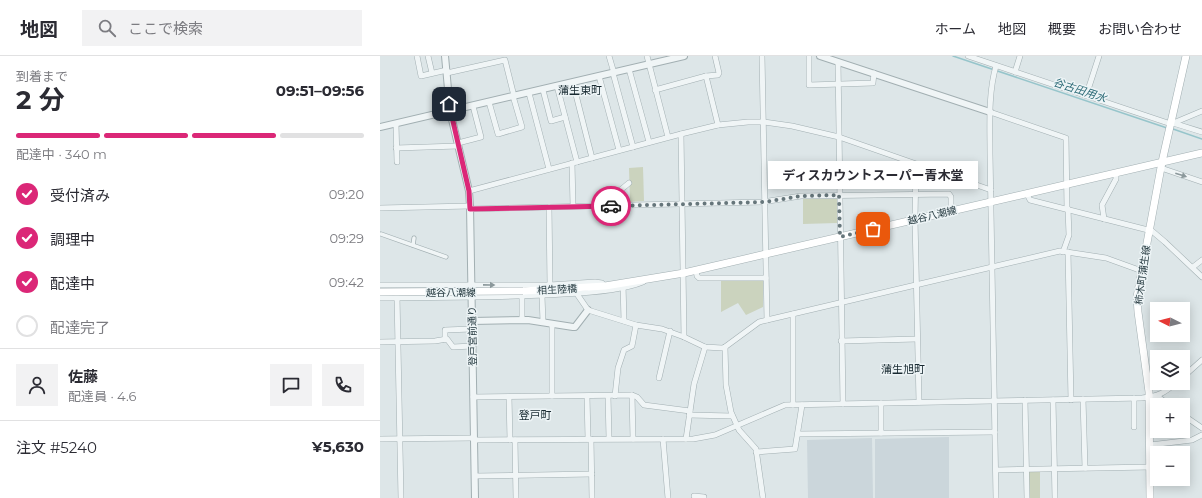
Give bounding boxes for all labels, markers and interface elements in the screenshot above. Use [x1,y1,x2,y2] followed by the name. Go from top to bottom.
[82,10,362,46] search box
[96,17,118,39] icon: search
[20,18,58,41] text: 地図
[128,19,203,38] text: ここで検索
[934,20,976,38] text: ホーム
[998,20,1026,38] text: 地図
[1048,20,1076,38] text: 概要
[1098,20,1182,38] text: お問い合わせ
[16,68,68,84] text: 到着まで
[1052,75,1109,105] water label: 谷古田用水
[276,81,364,100] text: 09:51–09:56
[558,83,602,97] district label: 蒲生東町
[16,84,65,116] text: 2 分
[432,87,466,121] pin
[438,93,460,115] icon: home
[16,146,107,162] text: 配達中 · 340 m
[768,161,978,189] callout: ディスカウントスーパー青木堂
[783,167,963,183] text: ディスカウントスーパー青木堂
[1176,172,1188,178] one-way arrow
[16,183,38,205] icon: check
[50,186,110,205] text: 受付済み
[329,186,364,202] text: 09:20
[591,186,631,226] courier
[600,195,622,217] icon: car
[906,204,958,227] street label: 越谷八潮線
[856,212,890,246] pin
[862,218,884,240] icon: bag
[16,227,38,249] icon: check
[50,230,95,249] text: 調理中
[329,230,364,246] text: 09:29
[1132,244,1153,306] street label: 柿木町蒲生線
[16,271,38,293] icon: check
[50,274,95,293] text: 配達中
[329,274,364,290] text: 09:42
[483,282,496,288] one-way arrow
[537,282,577,297] street label: 相生陸橋
[426,286,476,299] street label: 越谷八潮線
[1150,302,1190,342] north arrow
[1150,302,1190,486] map controls
[465,306,480,366] street label: 登戸宮前通り
[50,318,110,337] text: 配達完了
[1150,350,1190,390] button: layers
[881,362,925,376] district label: 蒲生旭町
[16,364,58,406] button: person
[270,364,312,406] button: chat
[322,364,364,406] button: phone
[68,367,98,386] text: 佐藤
[68,388,136,404] text: 配達員 · 4.6
[1150,398,1190,438] button: +
[519,408,552,422] district label: 登戸町
[312,437,364,456] text: ¥5,630
[16,438,97,457] text: 注文 #5240
[1150,446,1190,486] button: −

